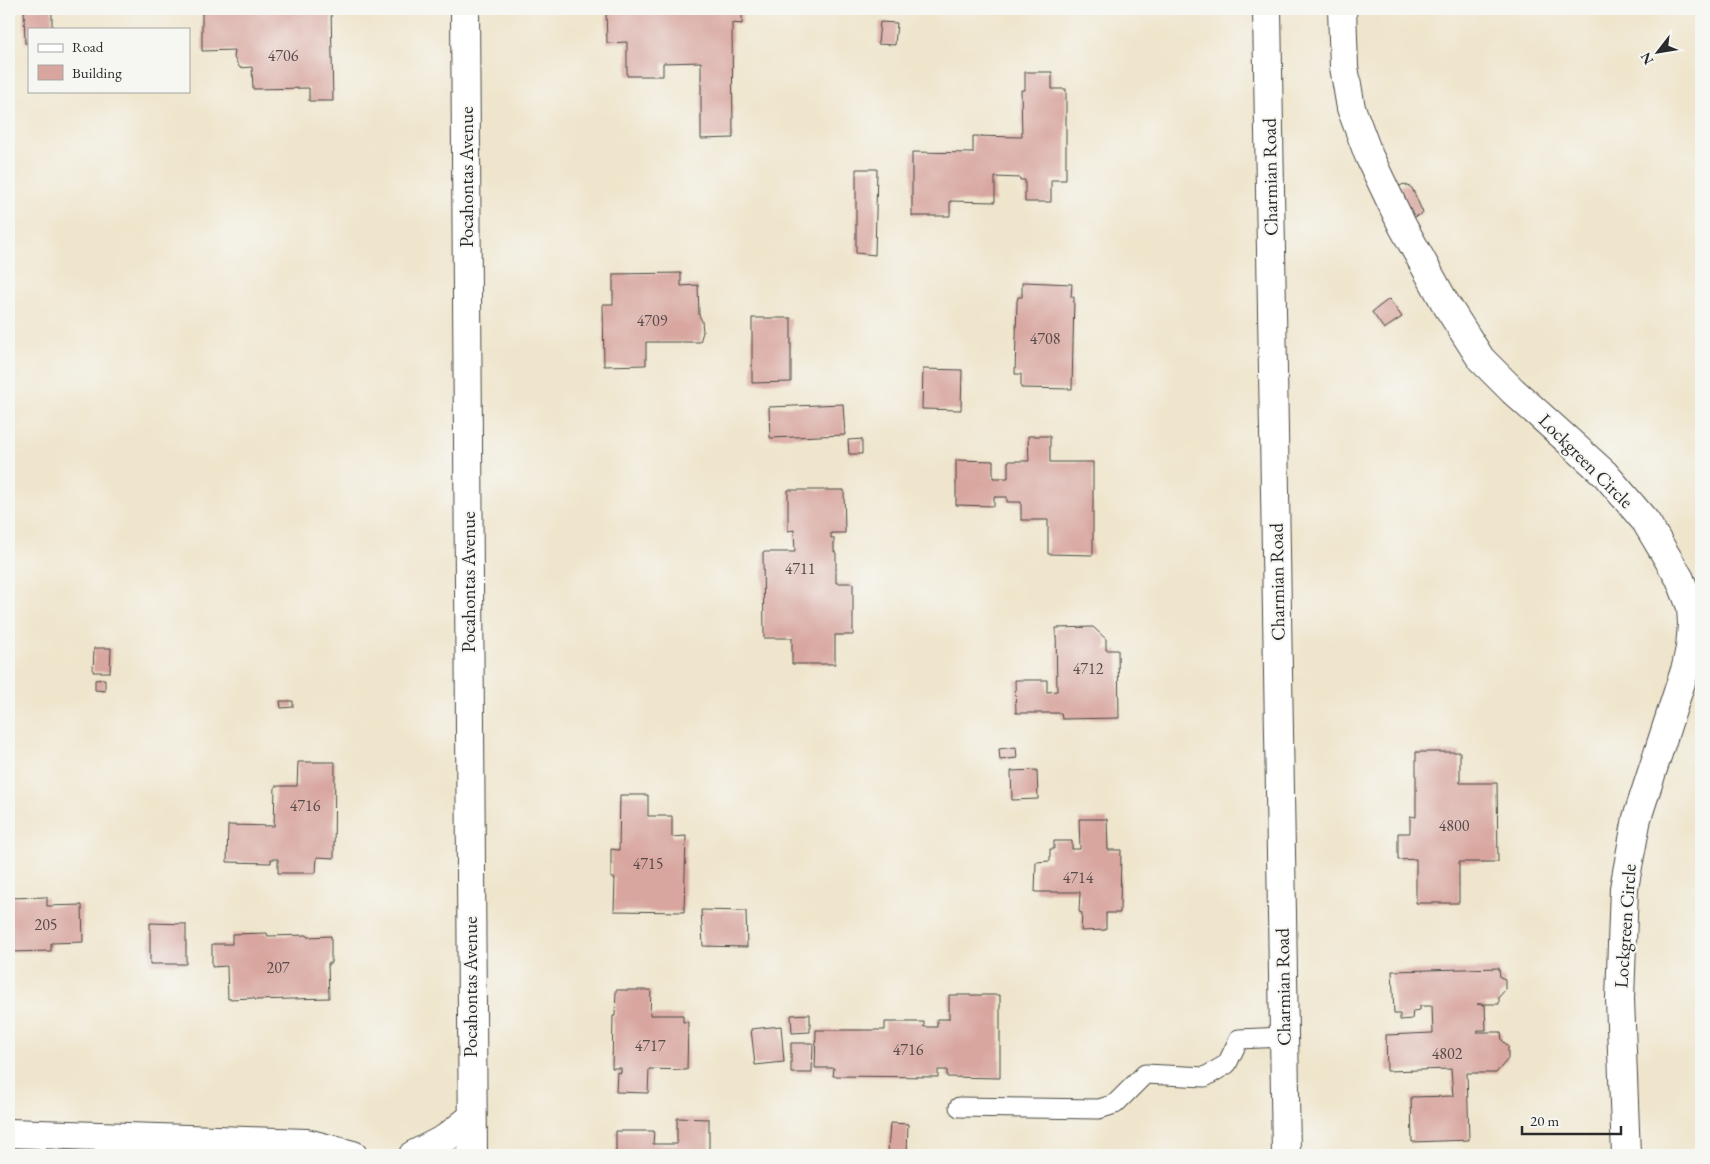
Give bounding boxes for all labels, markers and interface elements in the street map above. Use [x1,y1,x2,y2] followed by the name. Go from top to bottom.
[28,28,190,92] legend
[1632,28,1682,78] north arrow
[72,37,104,56] text: Road
[268,45,299,66] house number: 4706
[1636,49,1657,68] text: N
[72,63,122,82] text: Building
[454,106,479,248] street label: Pocahontas Avenue
[1256,117,1284,236] street label: Charmian Road
[637,310,668,331] house number: 4709
[1030,328,1061,349] house number: 4708
[1533,408,1639,514] street label: Lockgreen Circle
[456,511,481,653] street label: Pocahontas Avenue
[1263,522,1291,641] street label: Charmian Road
[785,558,815,579] house number: 4711
[1073,658,1104,679] house number: 4712
[290,795,321,816] house number: 4716
[1439,815,1470,836] house number: 4800
[633,853,663,874] house number: 4715
[1608,863,1642,989] street label: Lockgreen Circle
[1063,867,1094,888] house number: 4714
[34,914,58,935] house number: 205
[458,916,483,1058] street label: Pocahontas Avenue
[1269,927,1297,1046] street label: Charmian Road
[266,957,290,978] house number: 207
[635,1035,666,1056] house number: 4717
[893,1039,924,1060] house number: 4716
[1432,1043,1463,1064] house number: 4802
[1522,1104,1621,1136] scale bar
[1530,1111,1559,1130] text: 20 m

